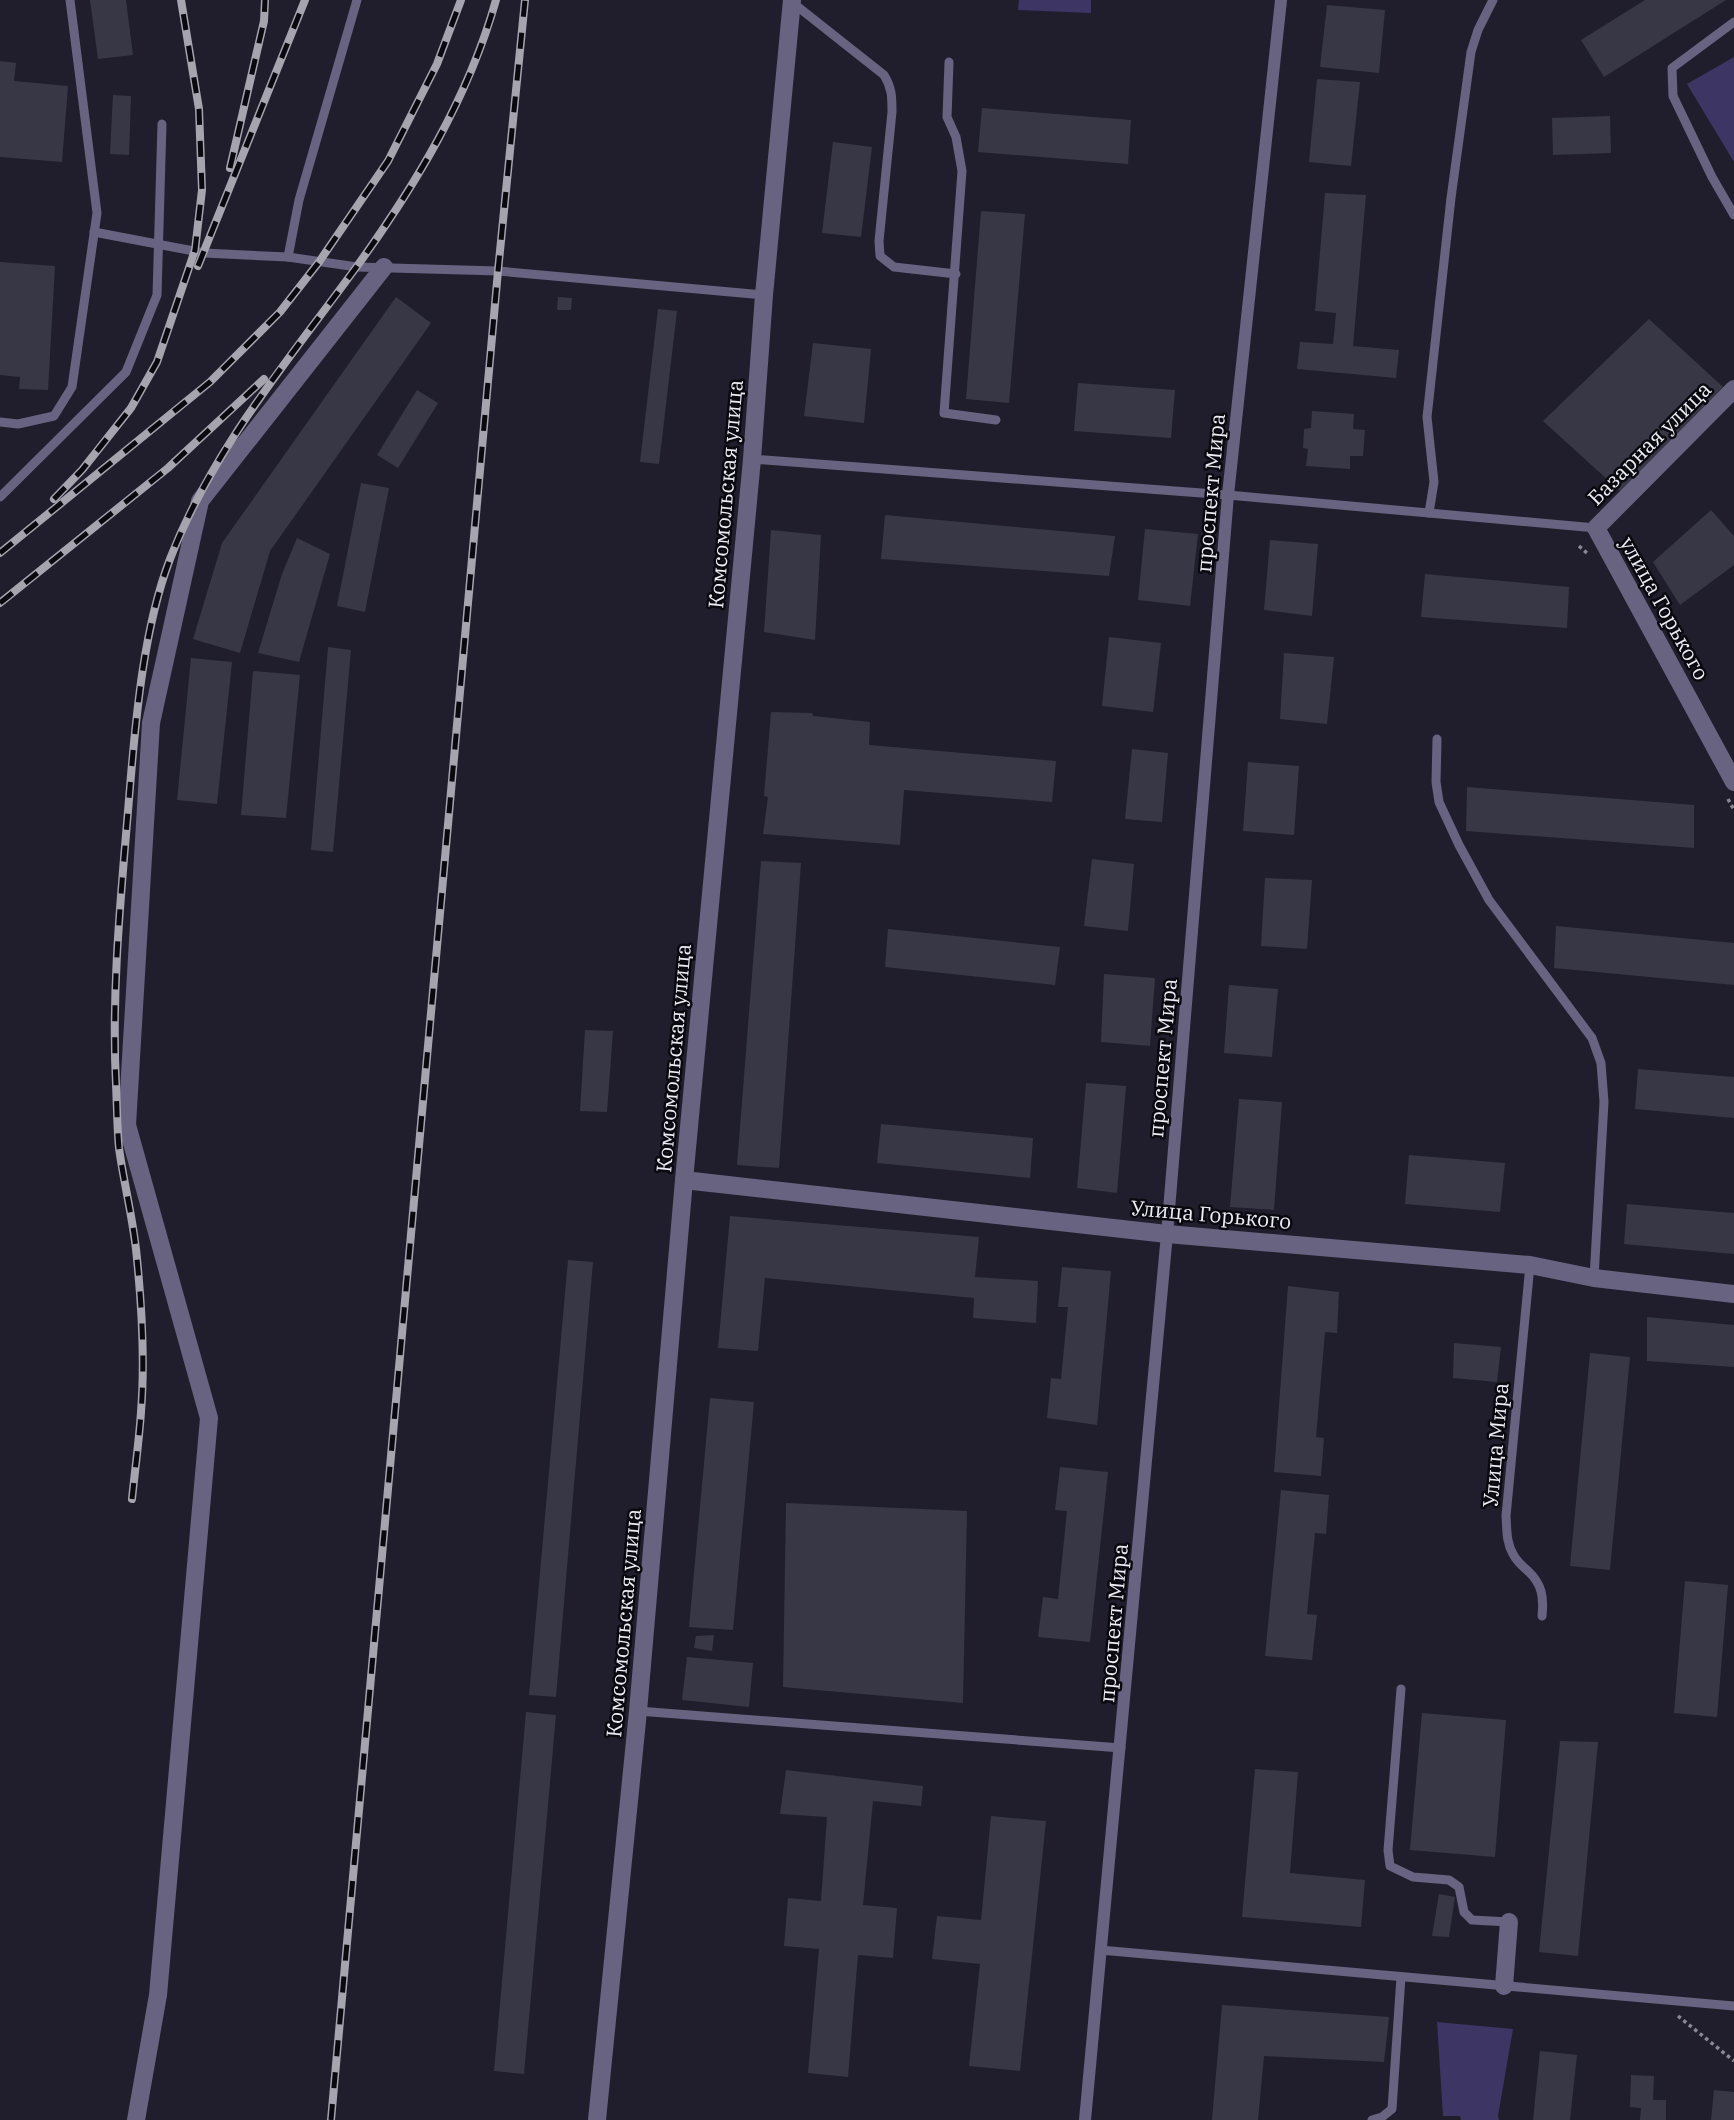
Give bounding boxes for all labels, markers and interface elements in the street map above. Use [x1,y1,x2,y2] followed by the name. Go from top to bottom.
[1581,375,1717,511] street label: Базарная улица
[701,378,749,610] street label: Комсомольская улица
[1189,412,1231,574] street label: проспект Мира
[1614,531,1716,685] street label: улица Горького
[649,942,697,1174] street label: Комсомольская улица
[1141,977,1183,1139] street label: проспект Мира
[1130,1193,1292,1235] street label: Улица Горького
[1476,1381,1514,1509] street label: Улица Мира
[599,1507,647,1739] street label: Комсомольская улица
[1092,1542,1134,1704] street label: проспект Мира

